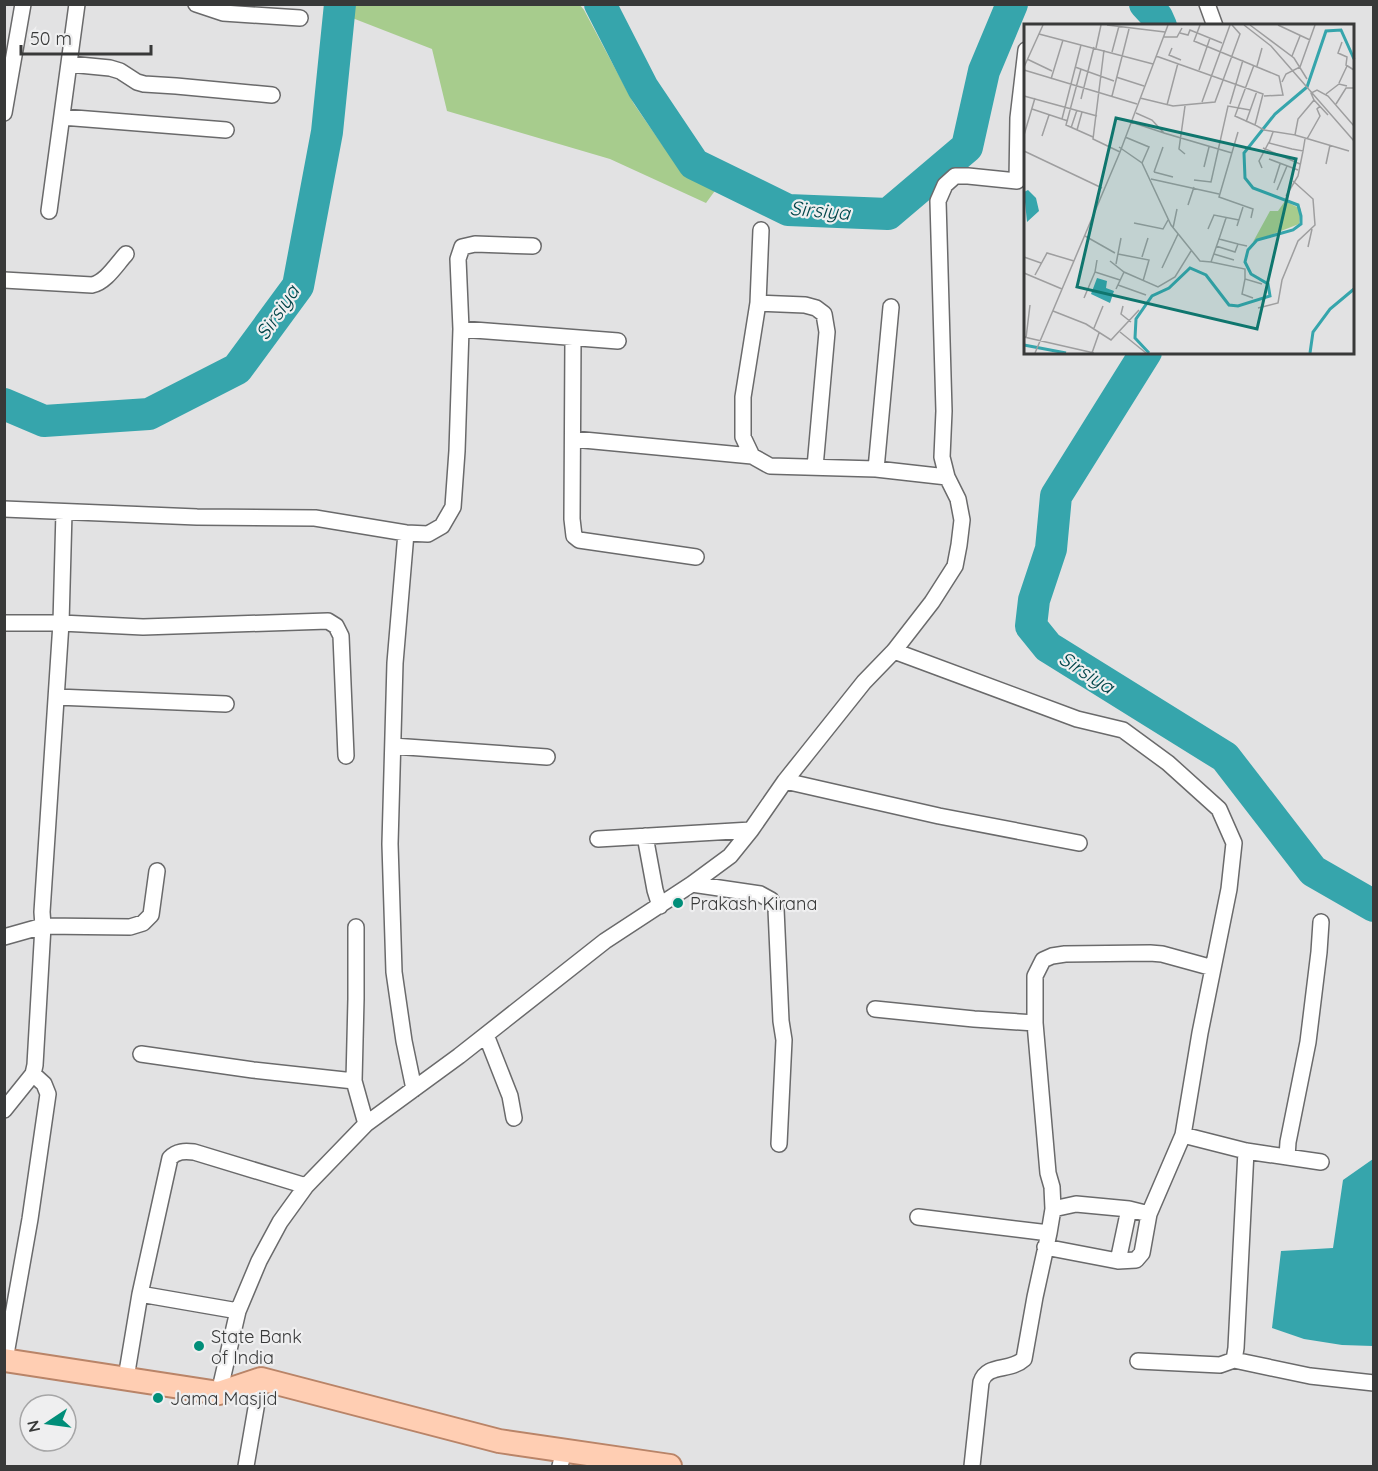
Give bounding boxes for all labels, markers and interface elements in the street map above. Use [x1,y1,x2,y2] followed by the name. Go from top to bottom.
[21,18,152,56] scale bar
[1024,24,1354,354] inset map
[30,27,72,50] text: 50 m
[789,195,853,225] water label: Sirsiya
[250,278,305,344] water label: Sirsiya
[1055,645,1121,700] water label: Sirsiya
[690,892,817,915] place label: Prakash Kirana
[671,896,685,910] marker: Prakash Kirana
[211,1325,302,1369] place label: State Bank of India
[192,1339,206,1353] marker: State Bank of India
[170,1387,277,1410] place label: Jama Masjid
[151,1391,165,1405] marker: Jama Masjid
[18,1393,78,1453] north arrow
[22,1418,44,1434] text: N

